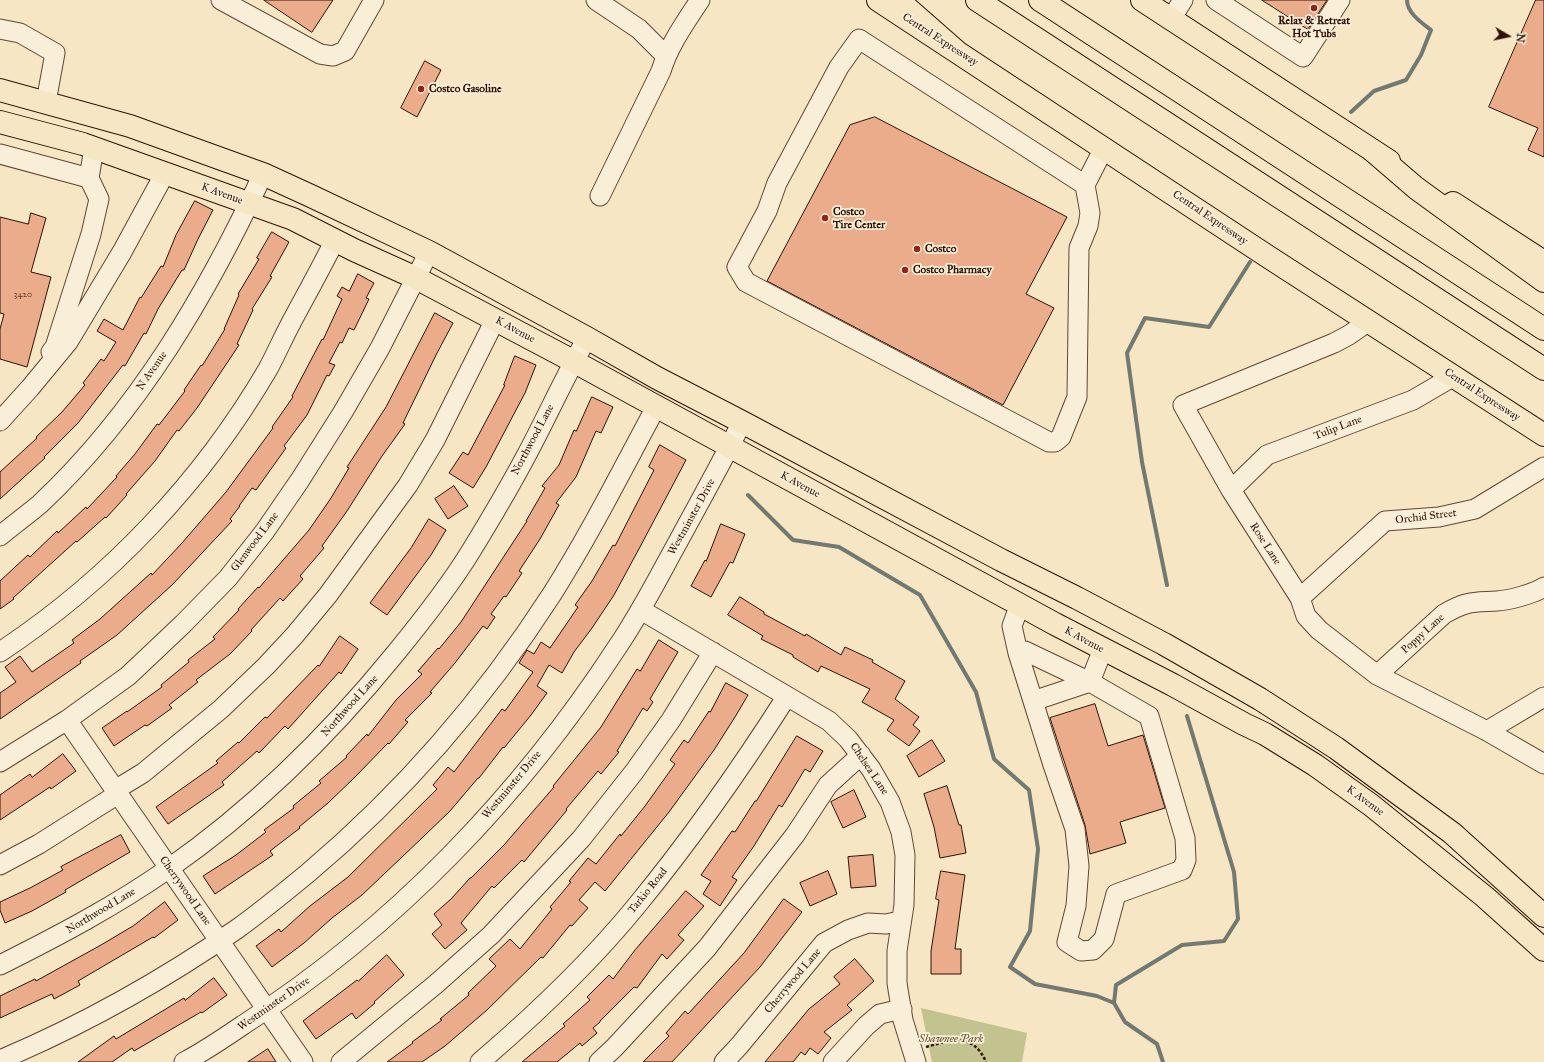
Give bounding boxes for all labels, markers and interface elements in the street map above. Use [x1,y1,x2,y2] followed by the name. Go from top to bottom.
[1309,3,1319,13] marker: Relax & Retreat Hot Tubs
[900,11,980,69] street label: Central Expressway
[1278,14,1350,40] place label: Relax & Retreat Hot Tubs
[1488,16,1528,56] north arrow
[1513,32,1527,44] text: N
[429,82,501,96] place label: Costco Gasoline
[416,84,426,94] marker: Costco Gasoline
[199,180,245,208] street label: K Avenue
[1170,188,1250,248] street label: Central Expressway
[833,205,885,231] place label: Costco Tire Center
[820,213,830,223] marker: Costco Tire Center
[925,242,956,256] place label: Costco
[912,244,922,254] marker: Costco
[913,263,992,277] place label: Costco Pharmacy
[900,265,910,275] marker: Costco Pharmacy
[14,290,32,300] house number: 3420
[493,314,537,346] street label: K Avenue
[134,349,170,393] street label: N Avenue
[1442,366,1522,424] street label: Central Expressway
[509,402,557,478] street label: Northwood Lane
[1312,413,1364,443] street label: Tulip Lane
[778,469,822,501] street label: K Avenue
[666,477,718,557] street label: Westminster Drive
[1395,507,1457,527] street label: Orchid Street
[228,510,282,574] street label: Glenwood Lane
[1247,520,1283,568] street label: Rose Lane
[1399,611,1447,657] street label: Poppy Lane
[1062,624,1106,656] street label: K Avenue
[319,672,381,740] street label: Northwood Lane
[847,740,891,798] street label: Chelsea Lane
[480,748,544,822] street label: Westminster Drive
[1344,783,1386,819] street label: K Avenue
[156,854,214,928] street label: Cherrywood Lane
[626,865,670,917] street label: Tarkio Road
[64,885,138,937] street label: Northwood Lane
[762,946,824,1016] street label: Cherrywood Lane
[235,974,313,1034] street label: Westminster Drive
[919,1032,983,1046] park label: Shawnee Park

